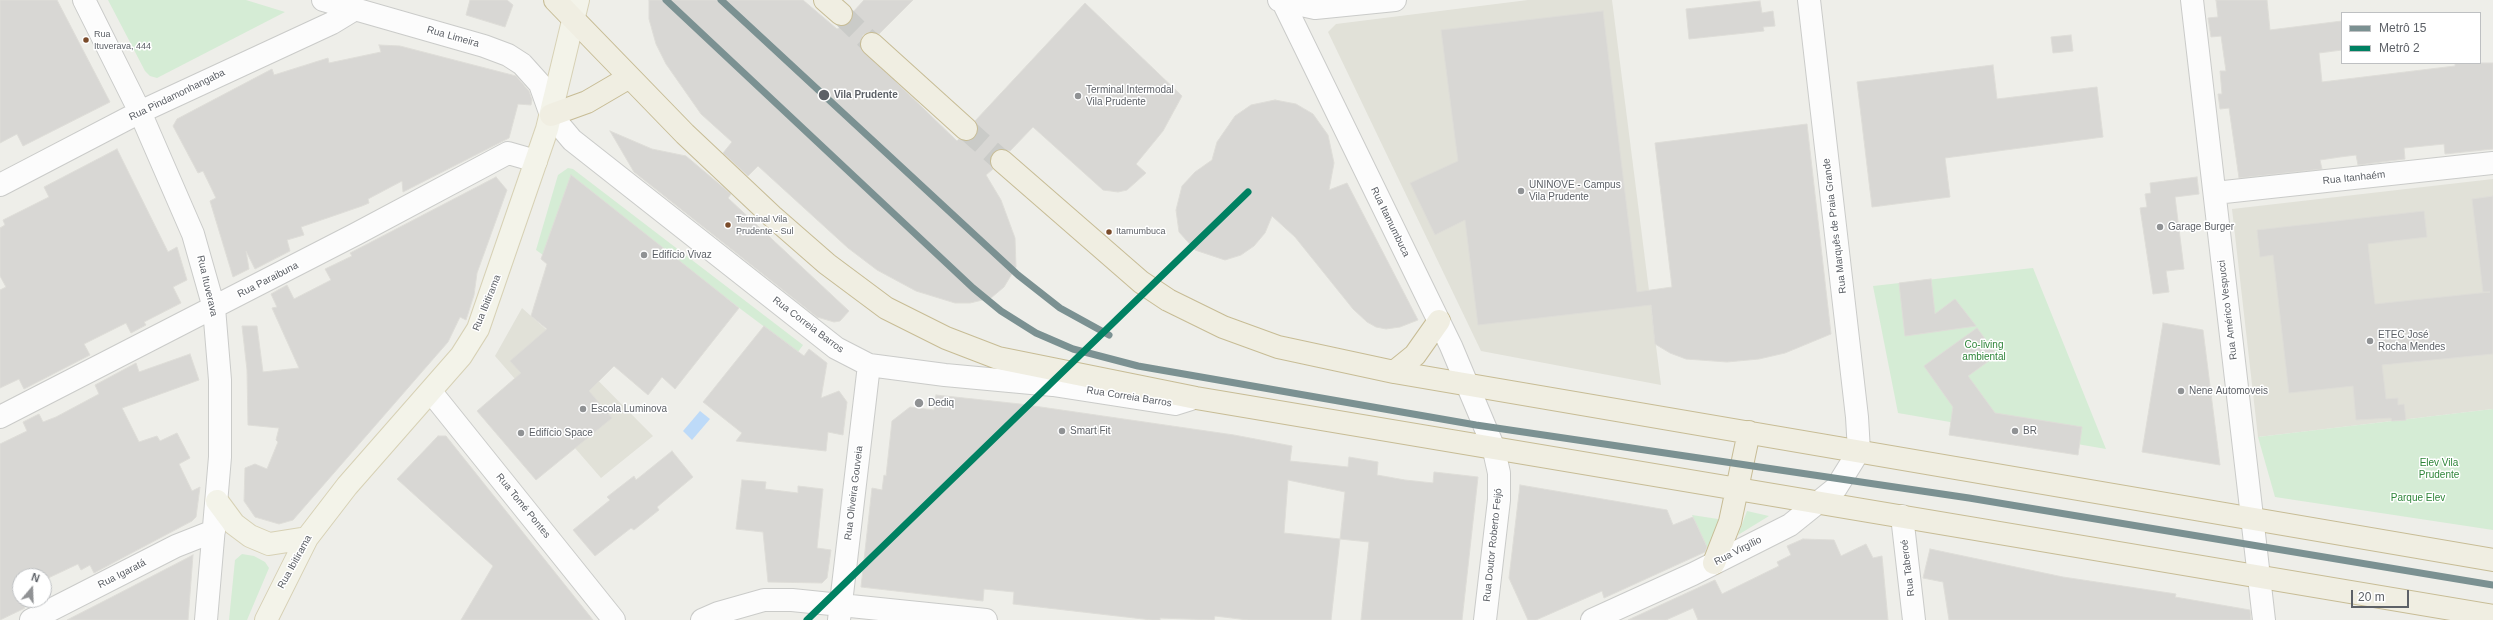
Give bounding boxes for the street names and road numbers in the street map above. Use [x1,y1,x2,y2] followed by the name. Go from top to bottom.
[425,24,481,50] street label: Rua Limeira
[127,67,227,123] street label: Rua Pindamonhangaba
[1821,158,1849,294] street label: Rua Marquês de Praia Grande
[2322,169,2386,187] street label: Rua Itanhaém
[1368,185,1412,259] street label: Rua Itamumbuca
[194,254,220,318] street label: Rua Ituverava
[2216,259,2240,361] street label: Rua Américo Vespucci
[236,260,300,300] street label: Rua Paraibuna
[470,273,504,333] street label: Rua Ibitirama
[770,294,846,356] street label: Rua Correia Barros
[1086,384,1172,410] street label: Rua Correia Barros
[842,445,866,541] street label: Rua Oliveira Gouveia
[493,471,553,541] street label: Rua Tomé Pontes
[1481,488,1505,602] street label: Rua Doutor Roberto Feijó
[275,533,315,591] street label: Rua Ibitirama
[1712,534,1764,568] street label: Rua Virgílio
[1899,539,1917,597] street label: Rua Taberoé
[96,557,148,591] street label: Rua Igaratá

